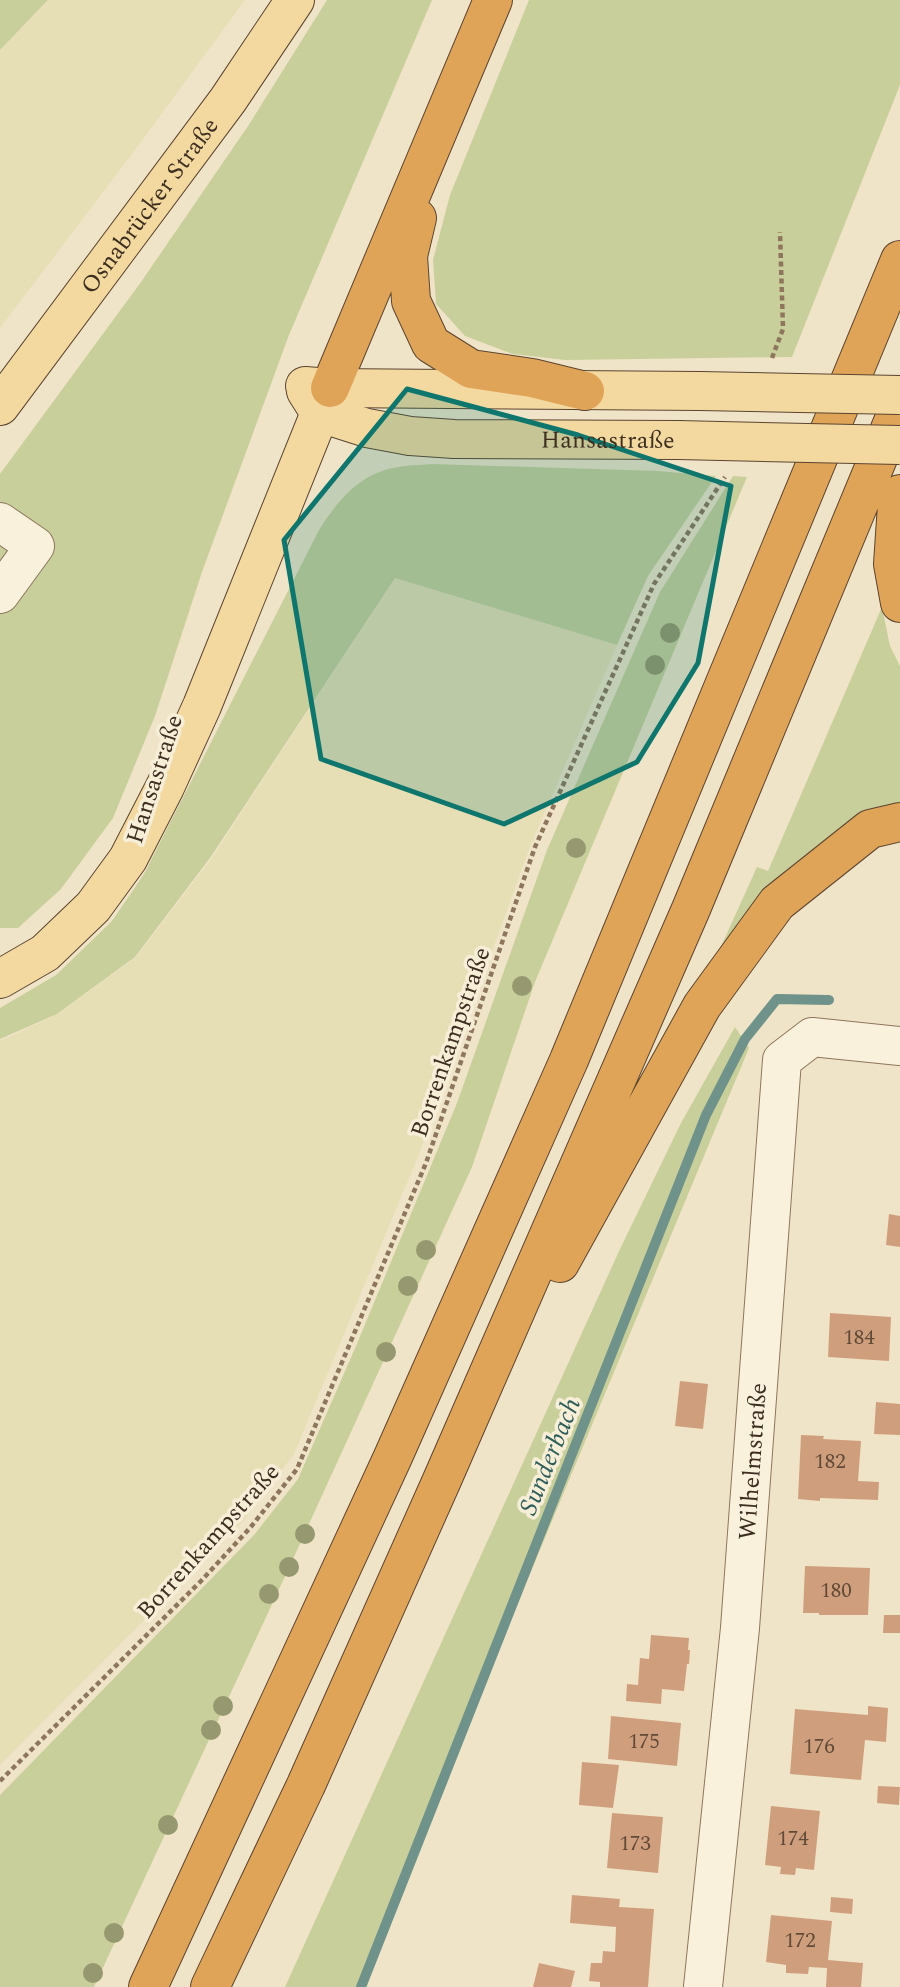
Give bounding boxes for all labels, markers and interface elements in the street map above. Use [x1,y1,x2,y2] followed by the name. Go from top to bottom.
[72,110,228,302] street label: Osnabrücker Straße
[541,422,675,459] street label: Hansastraße
[117,710,193,848] street label: Hansastraße
[402,942,500,1142] street label: Borrenkampstraße
[843,1322,875,1354] house number: 184
[730,1381,777,1541] street label: Wilhelmstraße
[508,1392,592,1521] water label: Sunderbach
[814,1446,846,1478] house number: 182
[129,1456,289,1628] street label: Borrenkampstraße
[820,1575,852,1607] house number: 180
[628,1726,660,1758] house number: 175
[803,1731,835,1763] house number: 176
[777,1823,809,1855] house number: 174
[619,1828,651,1860] house number: 173
[784,1925,816,1957] house number: 172

